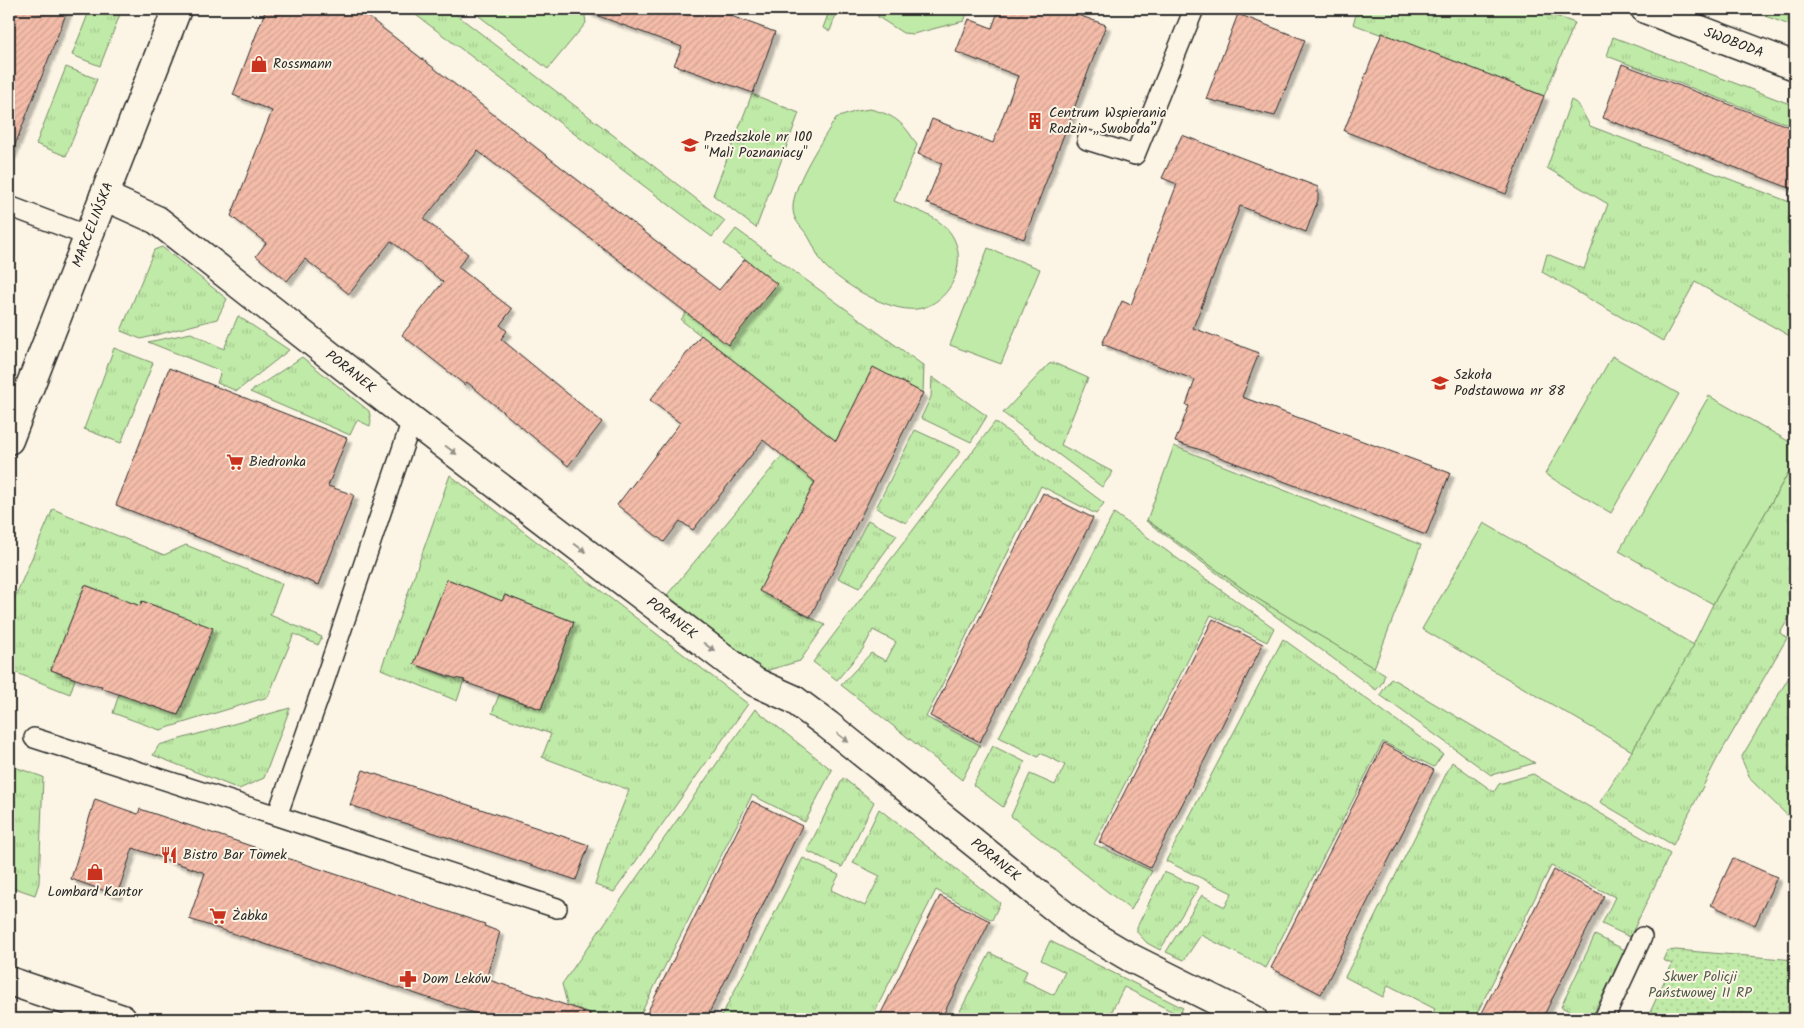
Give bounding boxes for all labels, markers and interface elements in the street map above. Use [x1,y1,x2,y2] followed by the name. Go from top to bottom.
[1701,21,1767,64] street label: SWOBODA
[273,53,332,75] place label: Rossmann
[249,54,269,74] shop icon: Rossmann
[1049,102,1167,140] place label: Centrum Wspierania Rodzin „Swoboda”
[1025,111,1045,131] building icon: Centrum Wspierania Rodzin „Swoboda”
[704,126,812,164] place label: Przedszkole nr 100 "Mali Poznaniacy"
[680,135,700,155] school or university icon: Przedszkole nr 100 "Mali Poznaniacy"
[66,179,119,271] street label: MARCELIŃSKA
[320,345,381,399] street label: PORANEK
[1454,364,1565,402] place label: Szkoła Podstawowa nr 88
[1430,373,1450,393] school or university icon: Szkoła Podstawowa nr 88
[444,444,457,455] one-way arrow
[249,451,306,473] place label: Biedronka
[225,452,245,472] supermarket icon: Biedronka
[573,543,586,554] one-way arrow
[642,592,702,645] street label: PORANEK
[702,642,716,652] one-way arrow
[836,732,849,743] one-way arrow
[966,833,1026,887] street label: PORANEK
[183,844,287,866] place label: Bistro Bar Tomek
[159,845,179,865] restaurant icon: Bistro Bar Tomek
[85,862,105,882] shop icon: Lombard Kantor
[48,881,144,903] place label: Lombard Kantor
[232,905,268,927] place label: Żabka
[208,906,228,926] supermarket icon: Żabka
[1648,966,1752,1004] park label: Skwer Policji Państwowej II RP
[422,968,491,990] place label: Dom Leków
[398,969,418,989] pharmacy icon: Dom Leków

